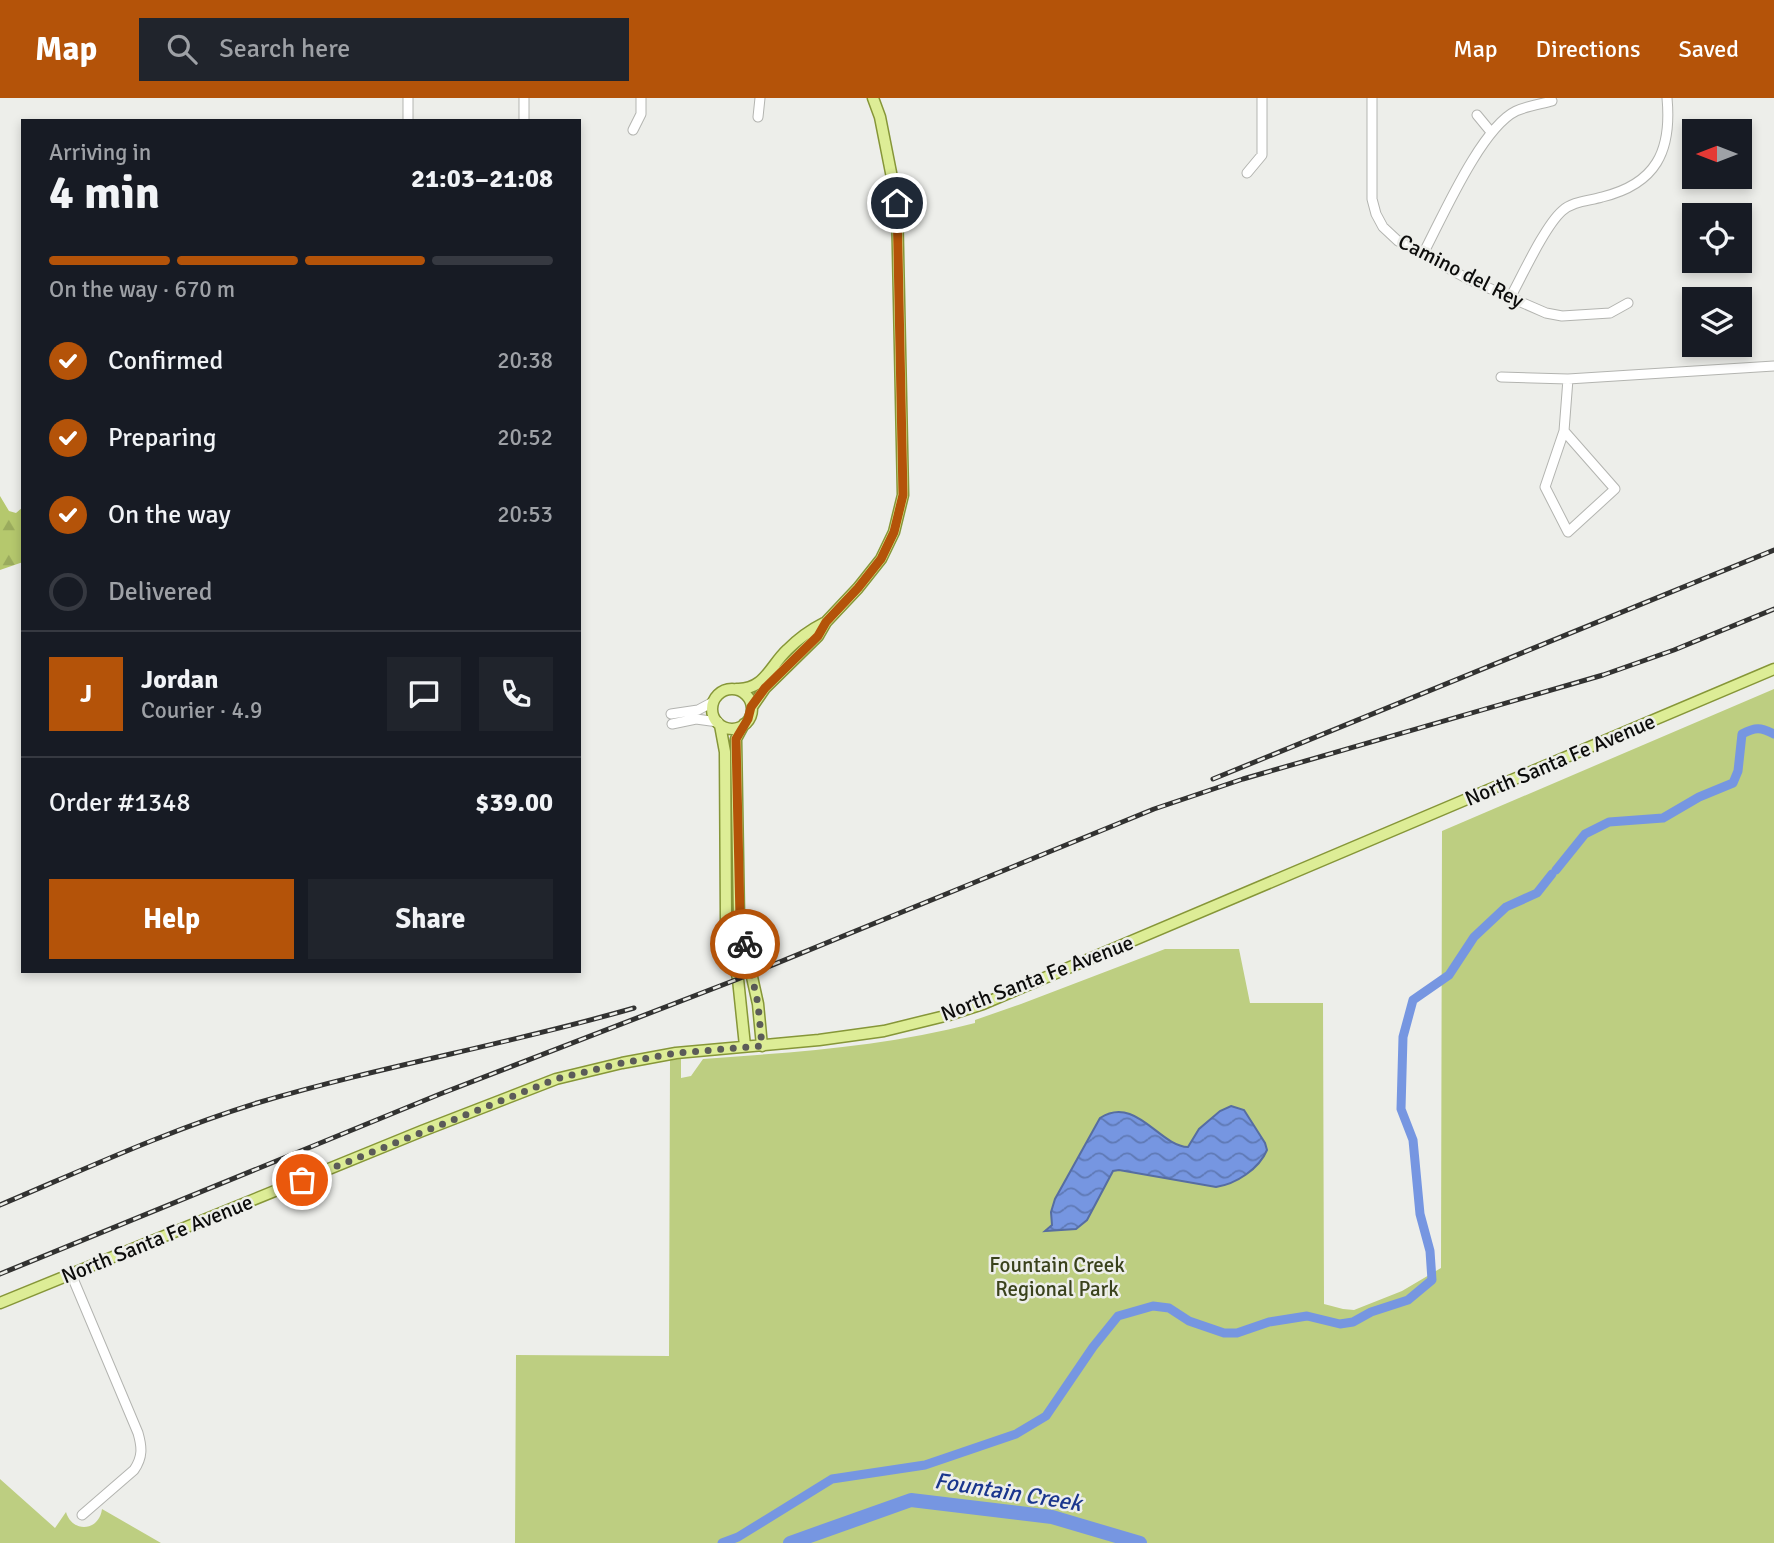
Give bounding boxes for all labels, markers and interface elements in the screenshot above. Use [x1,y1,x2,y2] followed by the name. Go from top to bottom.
[139,18,629,81] search box
[35,29,97,70] text: Map
[163,30,201,68] icon: search
[219,33,350,65] text: Search here
[1453,34,1498,64] text: Map
[1536,34,1641,64] text: Directions
[1679,34,1739,64] text: Saved
[1682,119,1752,189] north arrow
[1682,119,1752,357] map controls
[49,138,151,167] text: Arriving in
[411,163,553,195] text: 21:03–21:08
[49,165,160,221] text: 4 min
[867,173,927,233] pin
[878,184,916,222] icon: home
[1682,203,1752,273] button: locate
[1394,228,1528,314] street label: Camino del Rey
[49,275,235,304] text: On the way · 670 m
[1682,287,1752,357] button: layers
[49,342,87,380] icon: check
[108,345,223,377] text: Confirmed
[497,346,553,375] text: 20:38
[49,419,87,457] icon: check
[108,422,216,454] text: Preparing
[497,423,553,452] text: 20:52
[49,496,87,534] icon: check
[108,499,231,531] text: On the way
[497,500,553,529] text: 20:53
[108,576,213,608] text: Delivered
[387,657,461,731] button: chat
[479,657,553,731] button: phone
[141,664,218,696] text: Jordan
[80,678,92,710] text: J
[141,696,262,725] text: Courier · 4.9
[1461,708,1659,812] street label: North Santa Fe Avenue
[49,787,190,819] text: Order #1348
[475,787,553,819] text: $39.00
[49,879,294,959] button: Help
[308,879,553,959] button: Share
[710,909,780,979] courier
[726,925,764,963] icon: bike
[937,929,1137,1027] street label: North Santa Fe Avenue
[272,1150,332,1210] pin
[283,1161,321,1199] icon: bag
[57,1189,257,1289] street label: North Santa Fe Avenue
[989,1252,1125,1302] park label: Fountain Creek Regional Park
[932,1466,1086,1518] water label: Fountain Creek

